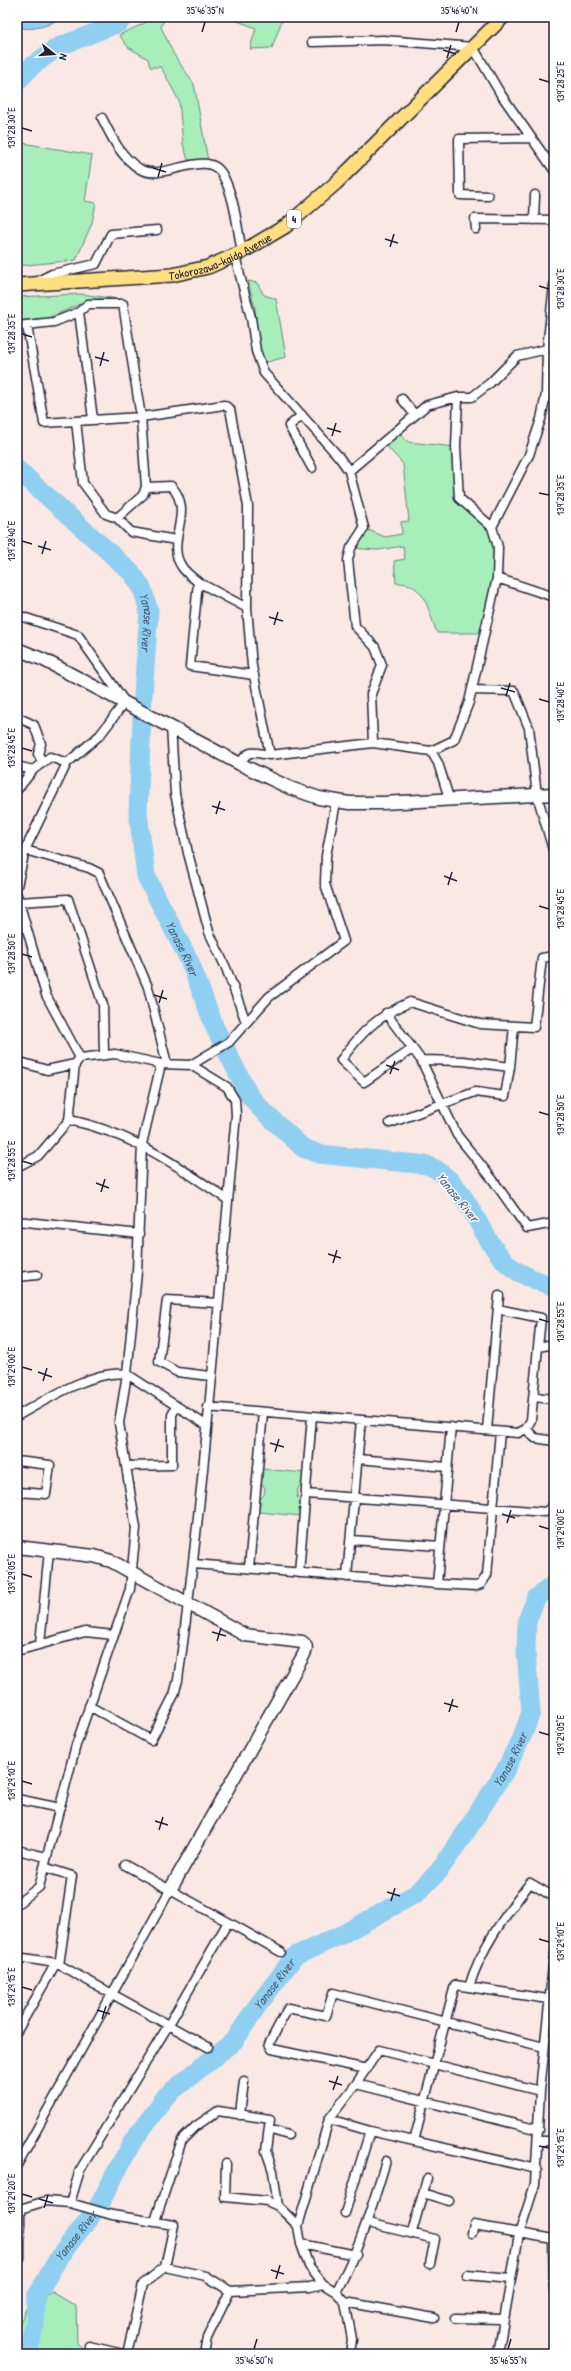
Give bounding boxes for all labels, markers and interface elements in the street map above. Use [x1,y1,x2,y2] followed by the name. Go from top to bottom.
[186,4,224,17] text: 35°46'35"N
[441,4,478,17] text: 35°46'40"N
[34,34,74,74] north arrow
[56,52,71,62] text: N
[554,61,567,103] text: 139°28'25"E
[5,107,18,149] text: 139°28'30"E
[287,210,301,228] road number: 4
[168,228,275,284] street label: Tokorozawa-kaido Avenue
[554,268,567,310] text: 139°28'30"E
[5,313,18,354] text: 139°28'35"E
[554,474,567,515] text: 139°28'35"E
[5,520,18,561] text: 139°28'40"E
[135,590,158,654] water label: Yanase River
[554,681,567,722] text: 139°28'40"E
[5,727,18,768] text: 139°28'45"E
[554,888,567,929] text: 139°28'45"E
[161,918,204,980] water label: Yanase River
[5,933,18,974] text: 139°28'50"E
[554,1094,567,1135] text: 139°28'50"E
[5,1140,18,1181] text: 139°28'55"E
[432,1168,485,1227] water label: Yanase River
[554,1301,567,1342] text: 139°28'55"E
[5,1346,18,1387] text: 139°29'00"E
[554,1508,567,1549] text: 139°29'00"E
[5,1553,18,1594] text: 139°29'05"E
[554,1714,567,1755] text: 139°29'05"E
[488,1727,532,1790] water label: Yanase River
[5,1761,18,1801] text: 139°29'10"E
[554,1922,567,1962] text: 139°29'10"E
[249,1953,300,2013] water label: Yanase River
[5,1967,18,2007] text: 139°29'15"E
[554,2128,567,2168] text: 139°29'15"E
[5,2173,18,2214] text: 139°29'20"E
[50,2205,102,2265] water label: Yanase River
[235,2354,273,2367] text: 35°46'50"N
[489,2354,527,2367] text: 35°46'55"N

